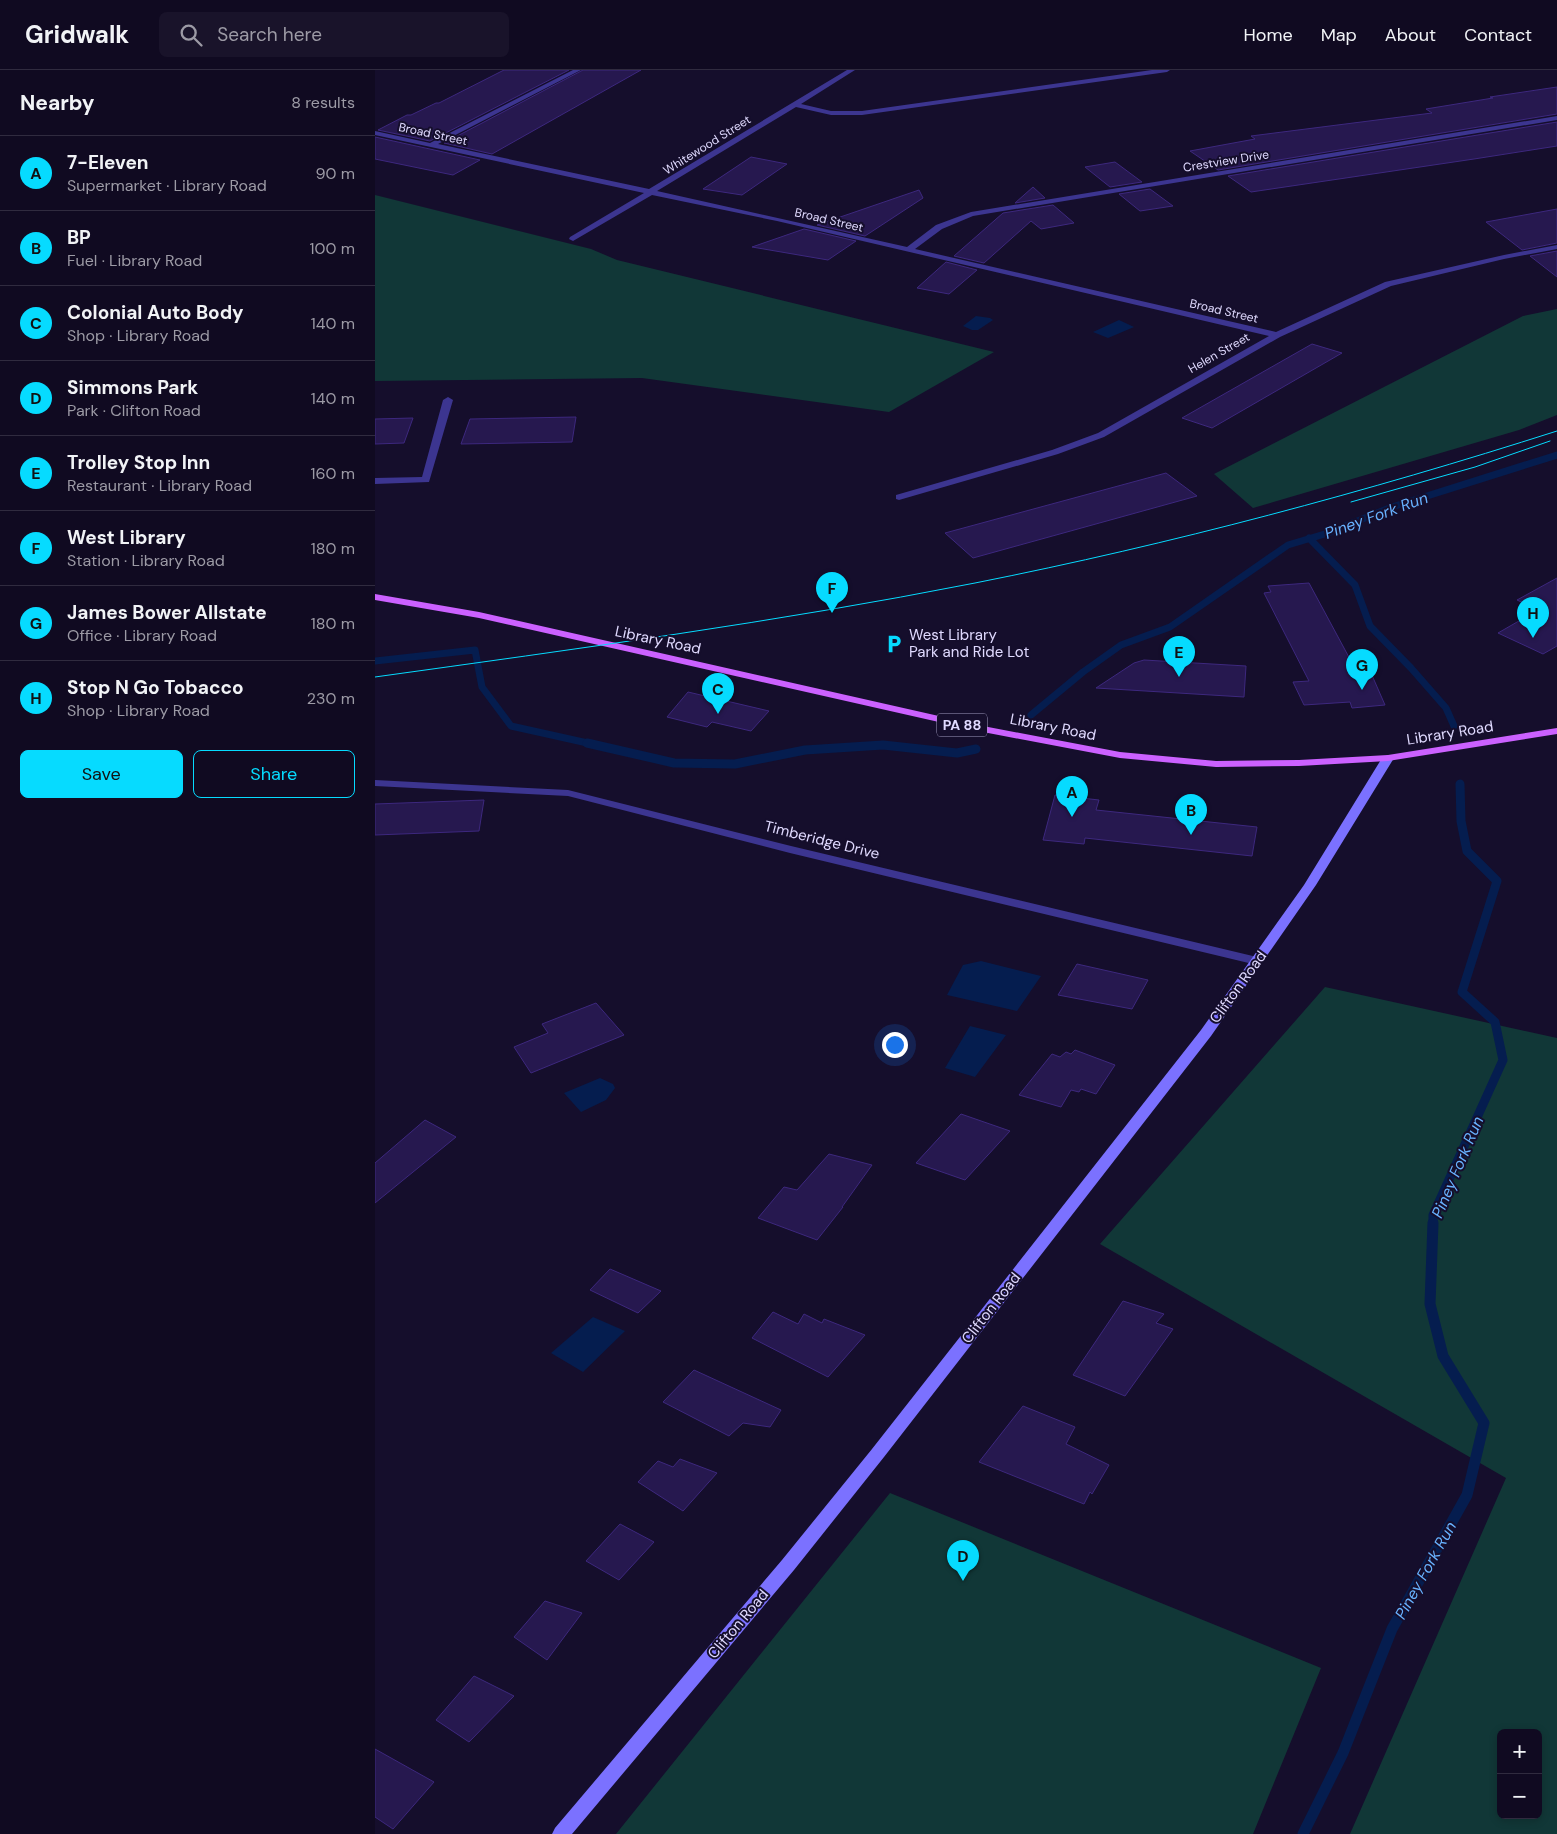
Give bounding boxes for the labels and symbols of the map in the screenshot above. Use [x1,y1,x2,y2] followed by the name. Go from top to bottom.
[660,111,754,178] street label: Whitewood Street
[397,119,469,149] street label: Broad Street
[1182,146,1270,176] street label: Crestview Drive
[793,204,865,236] street label: Broad Street
[1188,295,1260,327] street label: Broad Street
[1185,329,1253,377] street label: Helen Street
[1322,487,1431,544] water label: Piney Fork Run
[816,572,848,613] pin: F
[1517,597,1549,638] pin: H
[613,621,703,659] street label: Library Road
[909,625,1029,662] place label: West Library Park and Ride Lot
[883,633,905,655] parking icon: West Library Park and Ride Lot
[1163,636,1195,677] pin: E
[1346,649,1378,690] pin: G
[702,673,734,714] pin: C
[1008,709,1098,745] street label: Library Road
[937,714,987,736] road number: PA 88
[1405,716,1495,750] street label: Library Road
[1056,776,1088,817] pin: A
[1175,794,1207,835] pin: B
[762,816,882,864] street label: Timberidge Drive
[1205,947,1271,1027] street label: Clifton Road
[882,1032,908,1058] your location
[1427,1113,1488,1221] water label: Piney Fork Run
[957,1268,1025,1348] street label: Clifton Road
[1390,1518,1461,1623] water label: Piney Fork Run
[947,1540,979,1581] pin: D
[703,1585,773,1663] street label: Clifton Road

